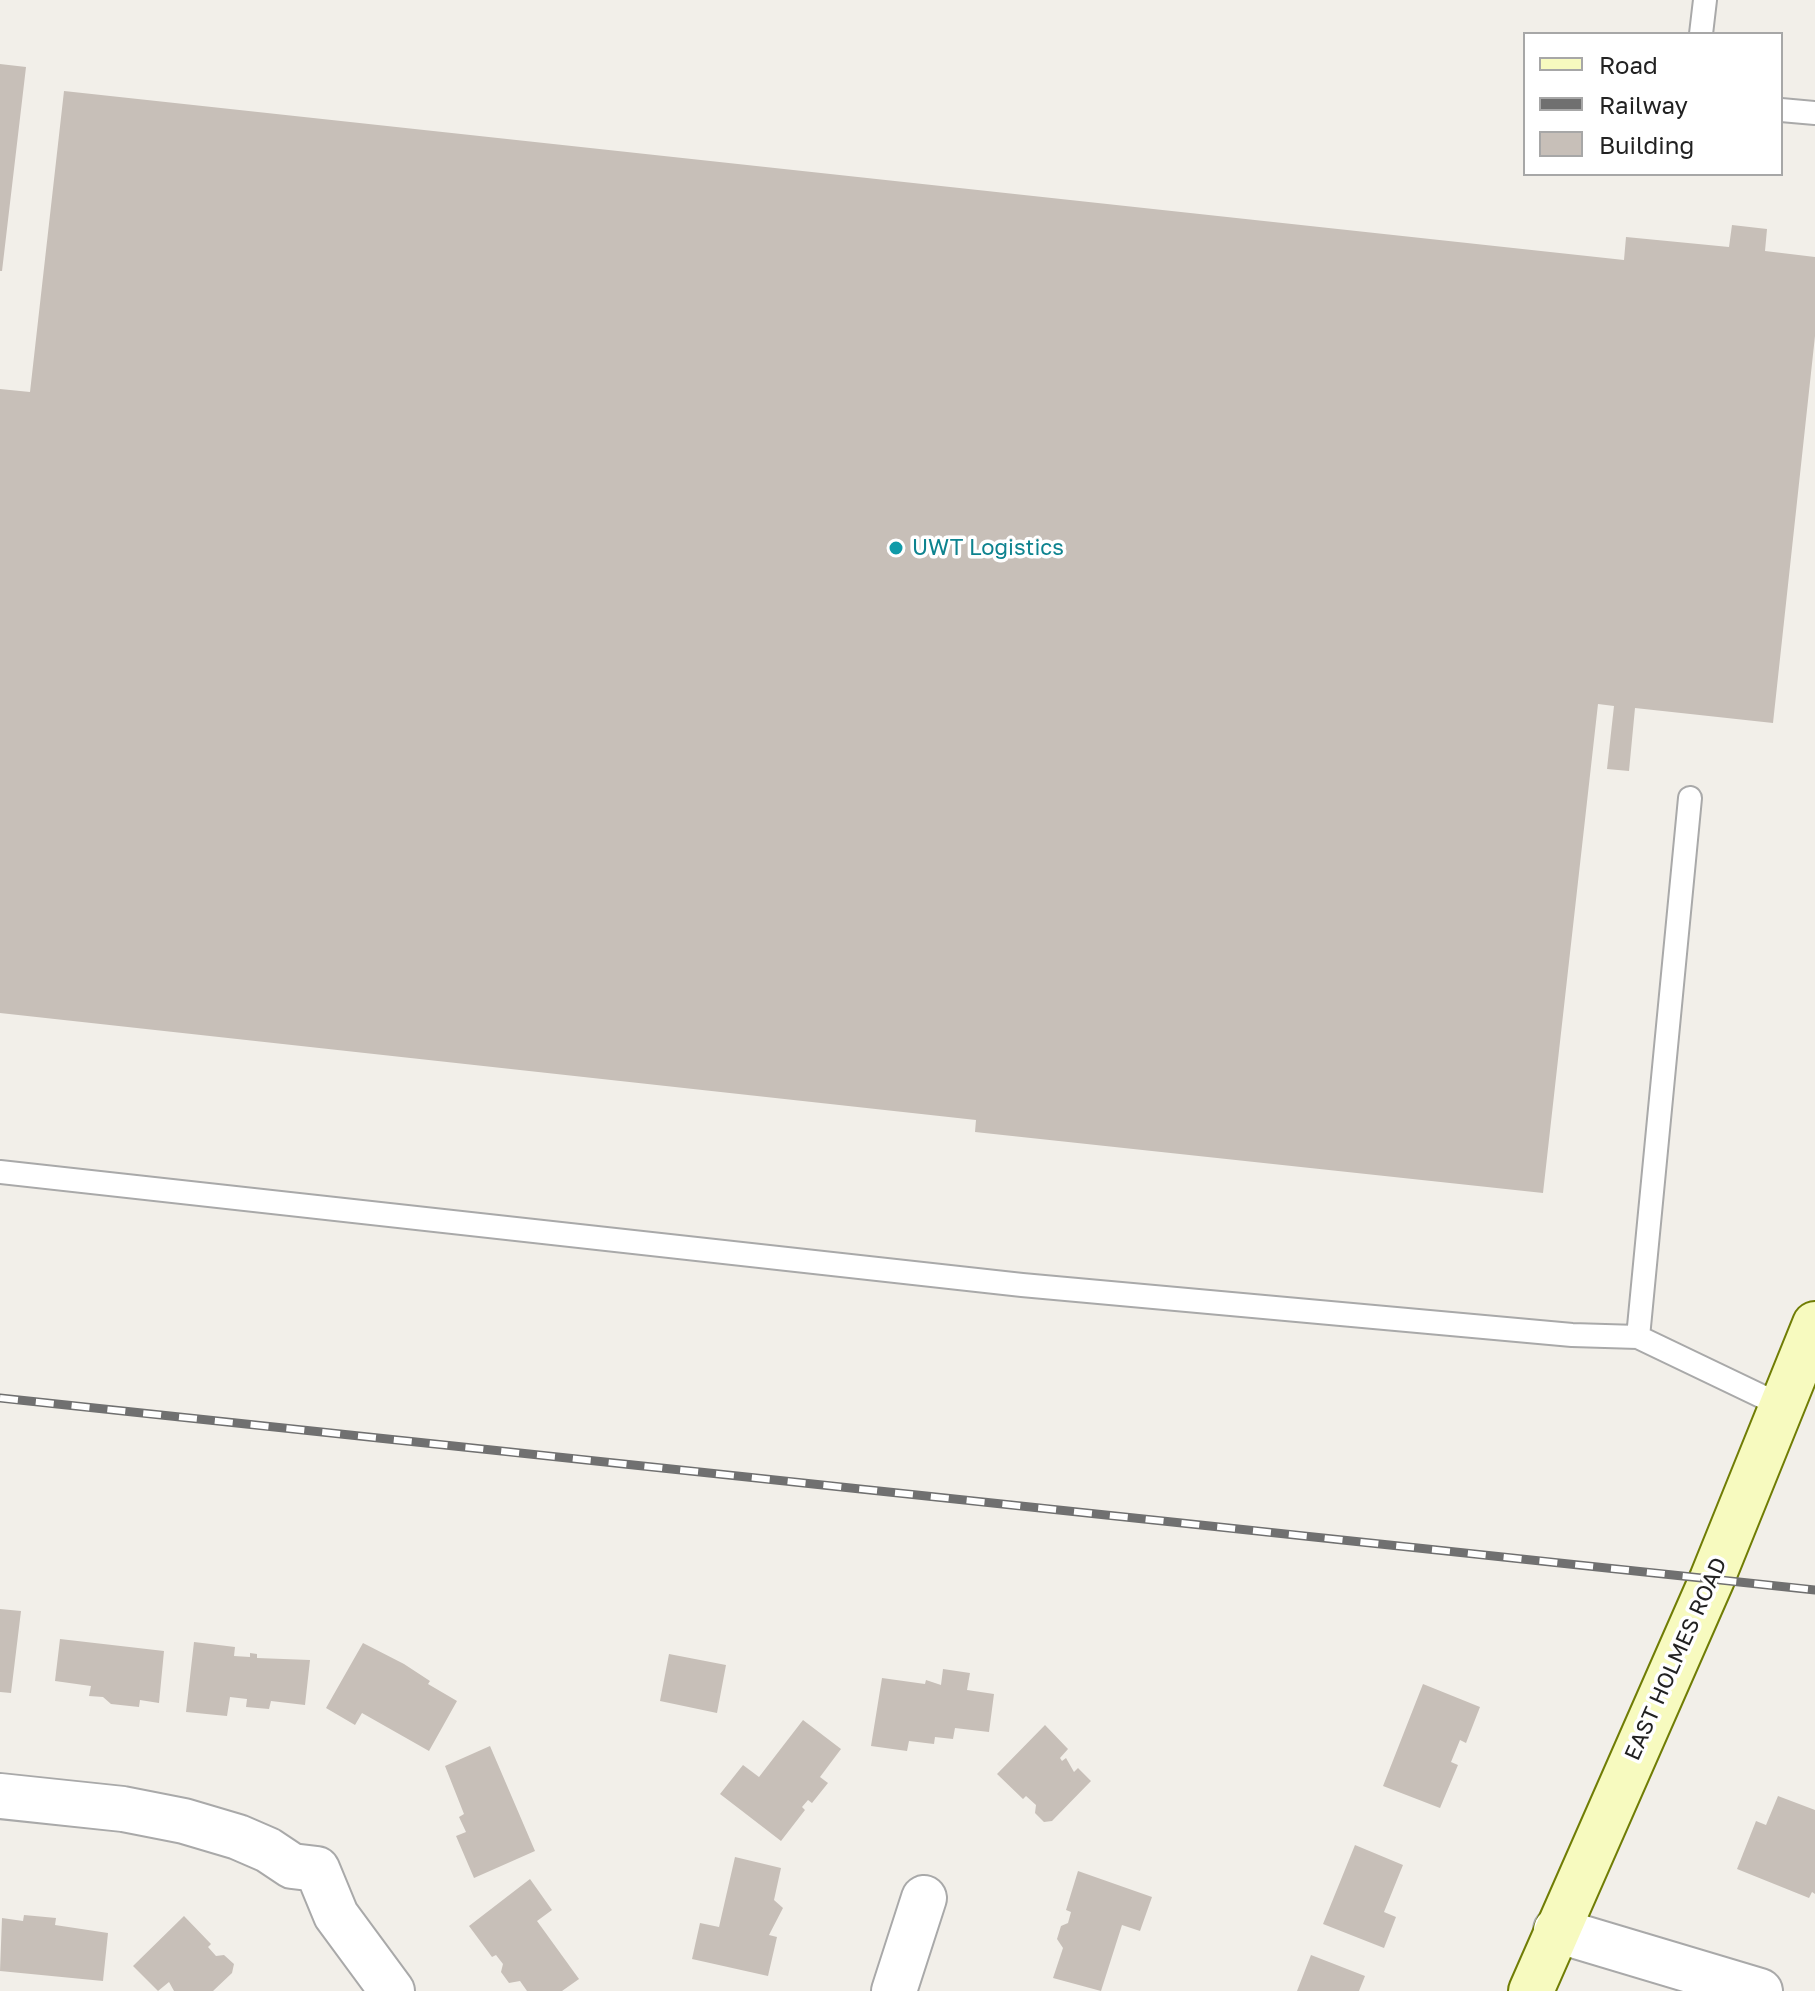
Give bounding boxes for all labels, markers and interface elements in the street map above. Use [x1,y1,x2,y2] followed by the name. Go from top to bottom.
[1523,32,1783,176] legend
[1599,50,1658,79] text: Road
[1599,90,1688,119] text: Railway
[1599,130,1694,159] text: Building
[912,535,1064,561] place label: UWT Logistics
[887,539,905,557] marker: UWT Logistics
[1619,1553,1733,1765] street label: EAST HOLMES ROAD

